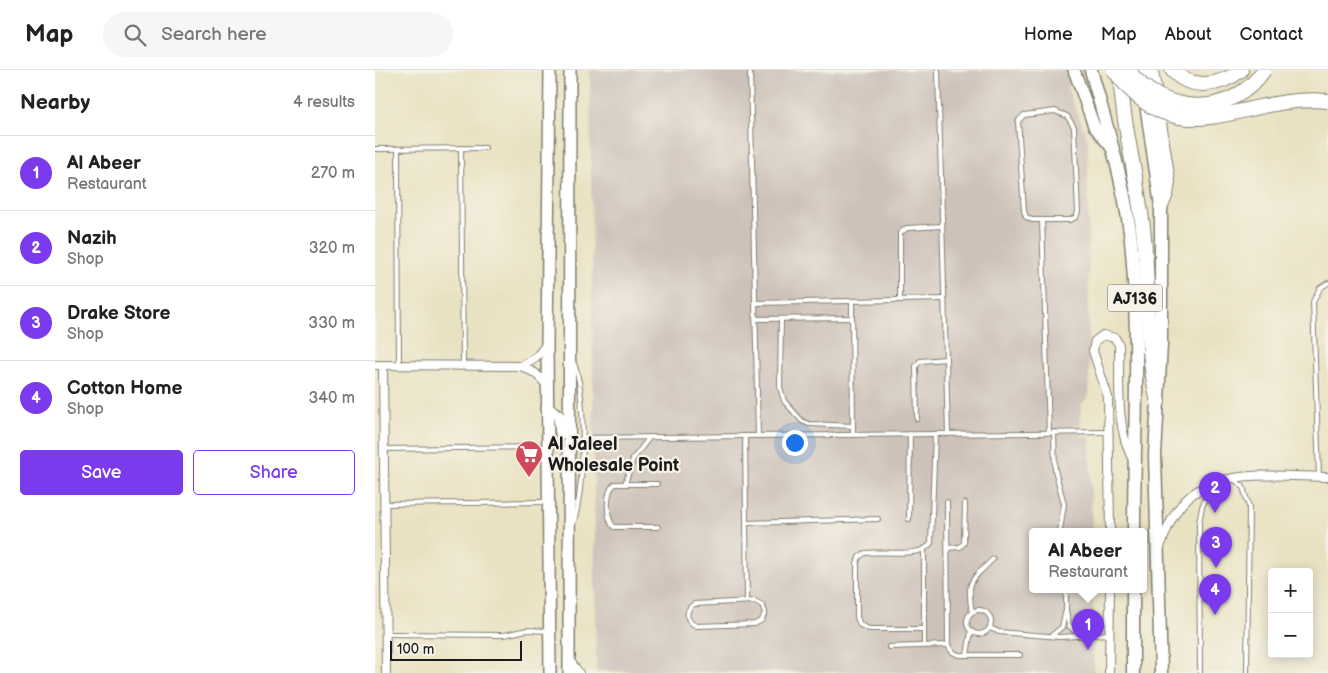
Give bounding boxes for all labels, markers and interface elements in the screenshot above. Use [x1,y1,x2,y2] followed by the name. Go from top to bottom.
[103,12,453,57] search box
[25,20,73,49] text: Map
[121,21,149,49] icon: search
[161,23,267,46] text: Search here
[1024,24,1073,45] text: Home
[1101,24,1137,45] text: Map
[1165,24,1212,45] text: About
[1240,24,1303,45] text: Contact
[20,90,90,115] text: Nearby
[293,93,355,112] text: 4 results
[67,152,141,175] text: Al Abeer
[33,164,39,183] text: 1
[311,164,355,183] text: 270 m
[67,175,147,194] text: Restaurant
[67,227,117,250] text: Nazih
[31,239,41,258] text: 2
[309,239,355,258] text: 320 m
[67,250,104,269] text: Shop
[1107,284,1163,312] road number: AJ136
[67,302,170,325] text: Drake Store
[31,314,41,333] text: 3
[308,314,355,333] text: 330 m
[67,325,104,344] text: Shop
[67,377,182,400] text: Cotton Home
[31,389,41,408] text: 4
[308,389,355,408] text: 340 m
[67,400,104,419] text: Shop
[782,430,808,456] your location
[547,434,679,476] place label: Al Jaleel Wholesale Point
[514,439,544,478] supermarket icon: Al Jaleel Wholesale Point
[20,450,183,495] button: Save
[193,450,355,495] button: Share
[1199,472,1231,513] pin: 2
[1200,527,1232,568] pin: 3
[1029,528,1147,593] popup
[1048,540,1122,563] text: Al Abeer
[1048,563,1128,582] text: Restaurant
[1268,568,1313,658] map controls
[1268,568,1313,613] button: +
[1199,574,1231,615] pin: 4
[1072,609,1104,650] pin: 1
[1268,613,1313,658] button: −
[390,638,523,661] scale bar
[397,641,434,658] text: 100 m

